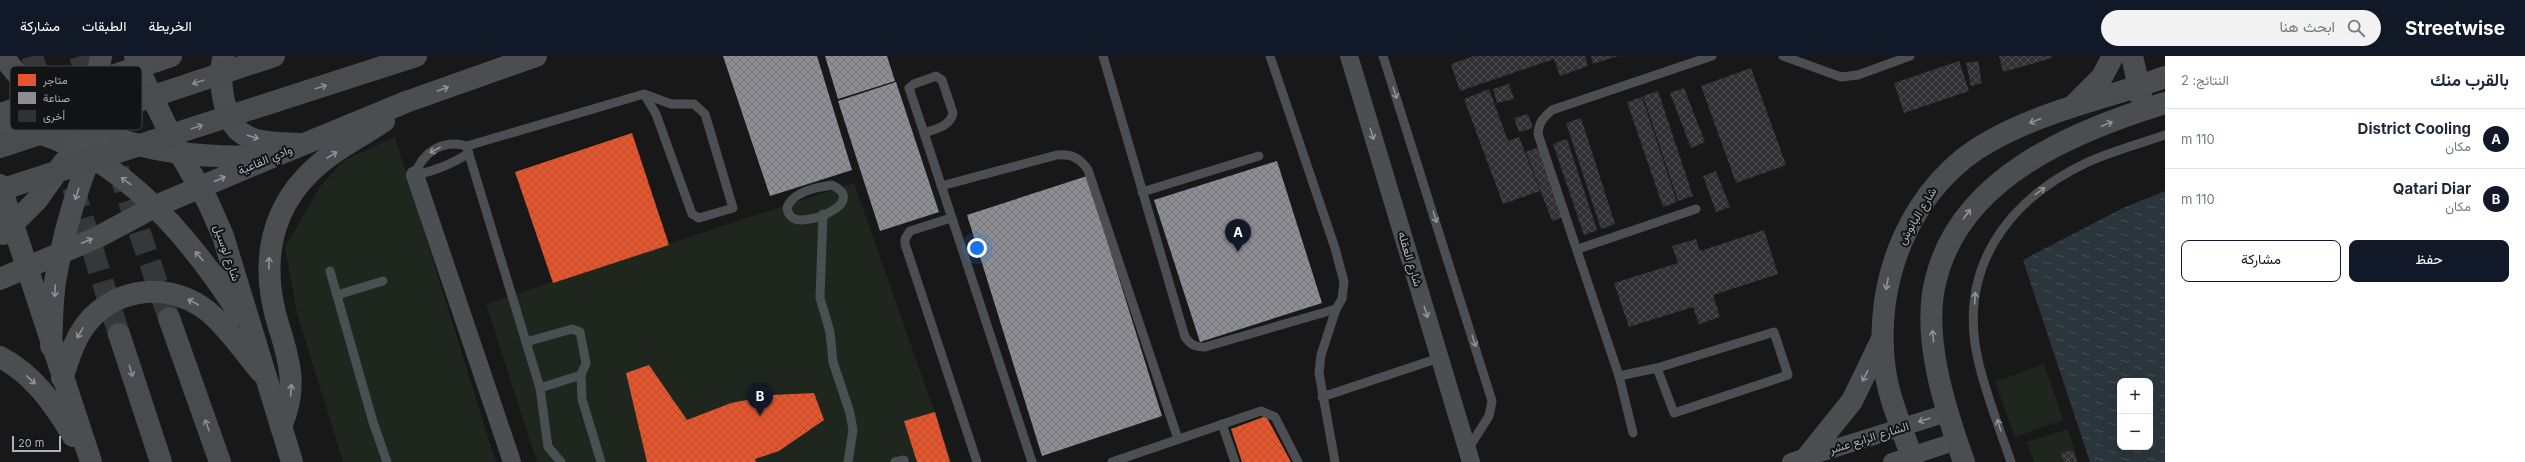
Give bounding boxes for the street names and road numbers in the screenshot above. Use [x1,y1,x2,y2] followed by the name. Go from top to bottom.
[235,141,296,181] street label: وادي القاعية
[1894,184,1941,248] street label: شارع البانوش
[209,223,244,284] street label: شارع لوسيل
[1393,230,1426,289] street label: شارع العقله
[1826,418,1911,459] street label: الشارع الرابع عشر

